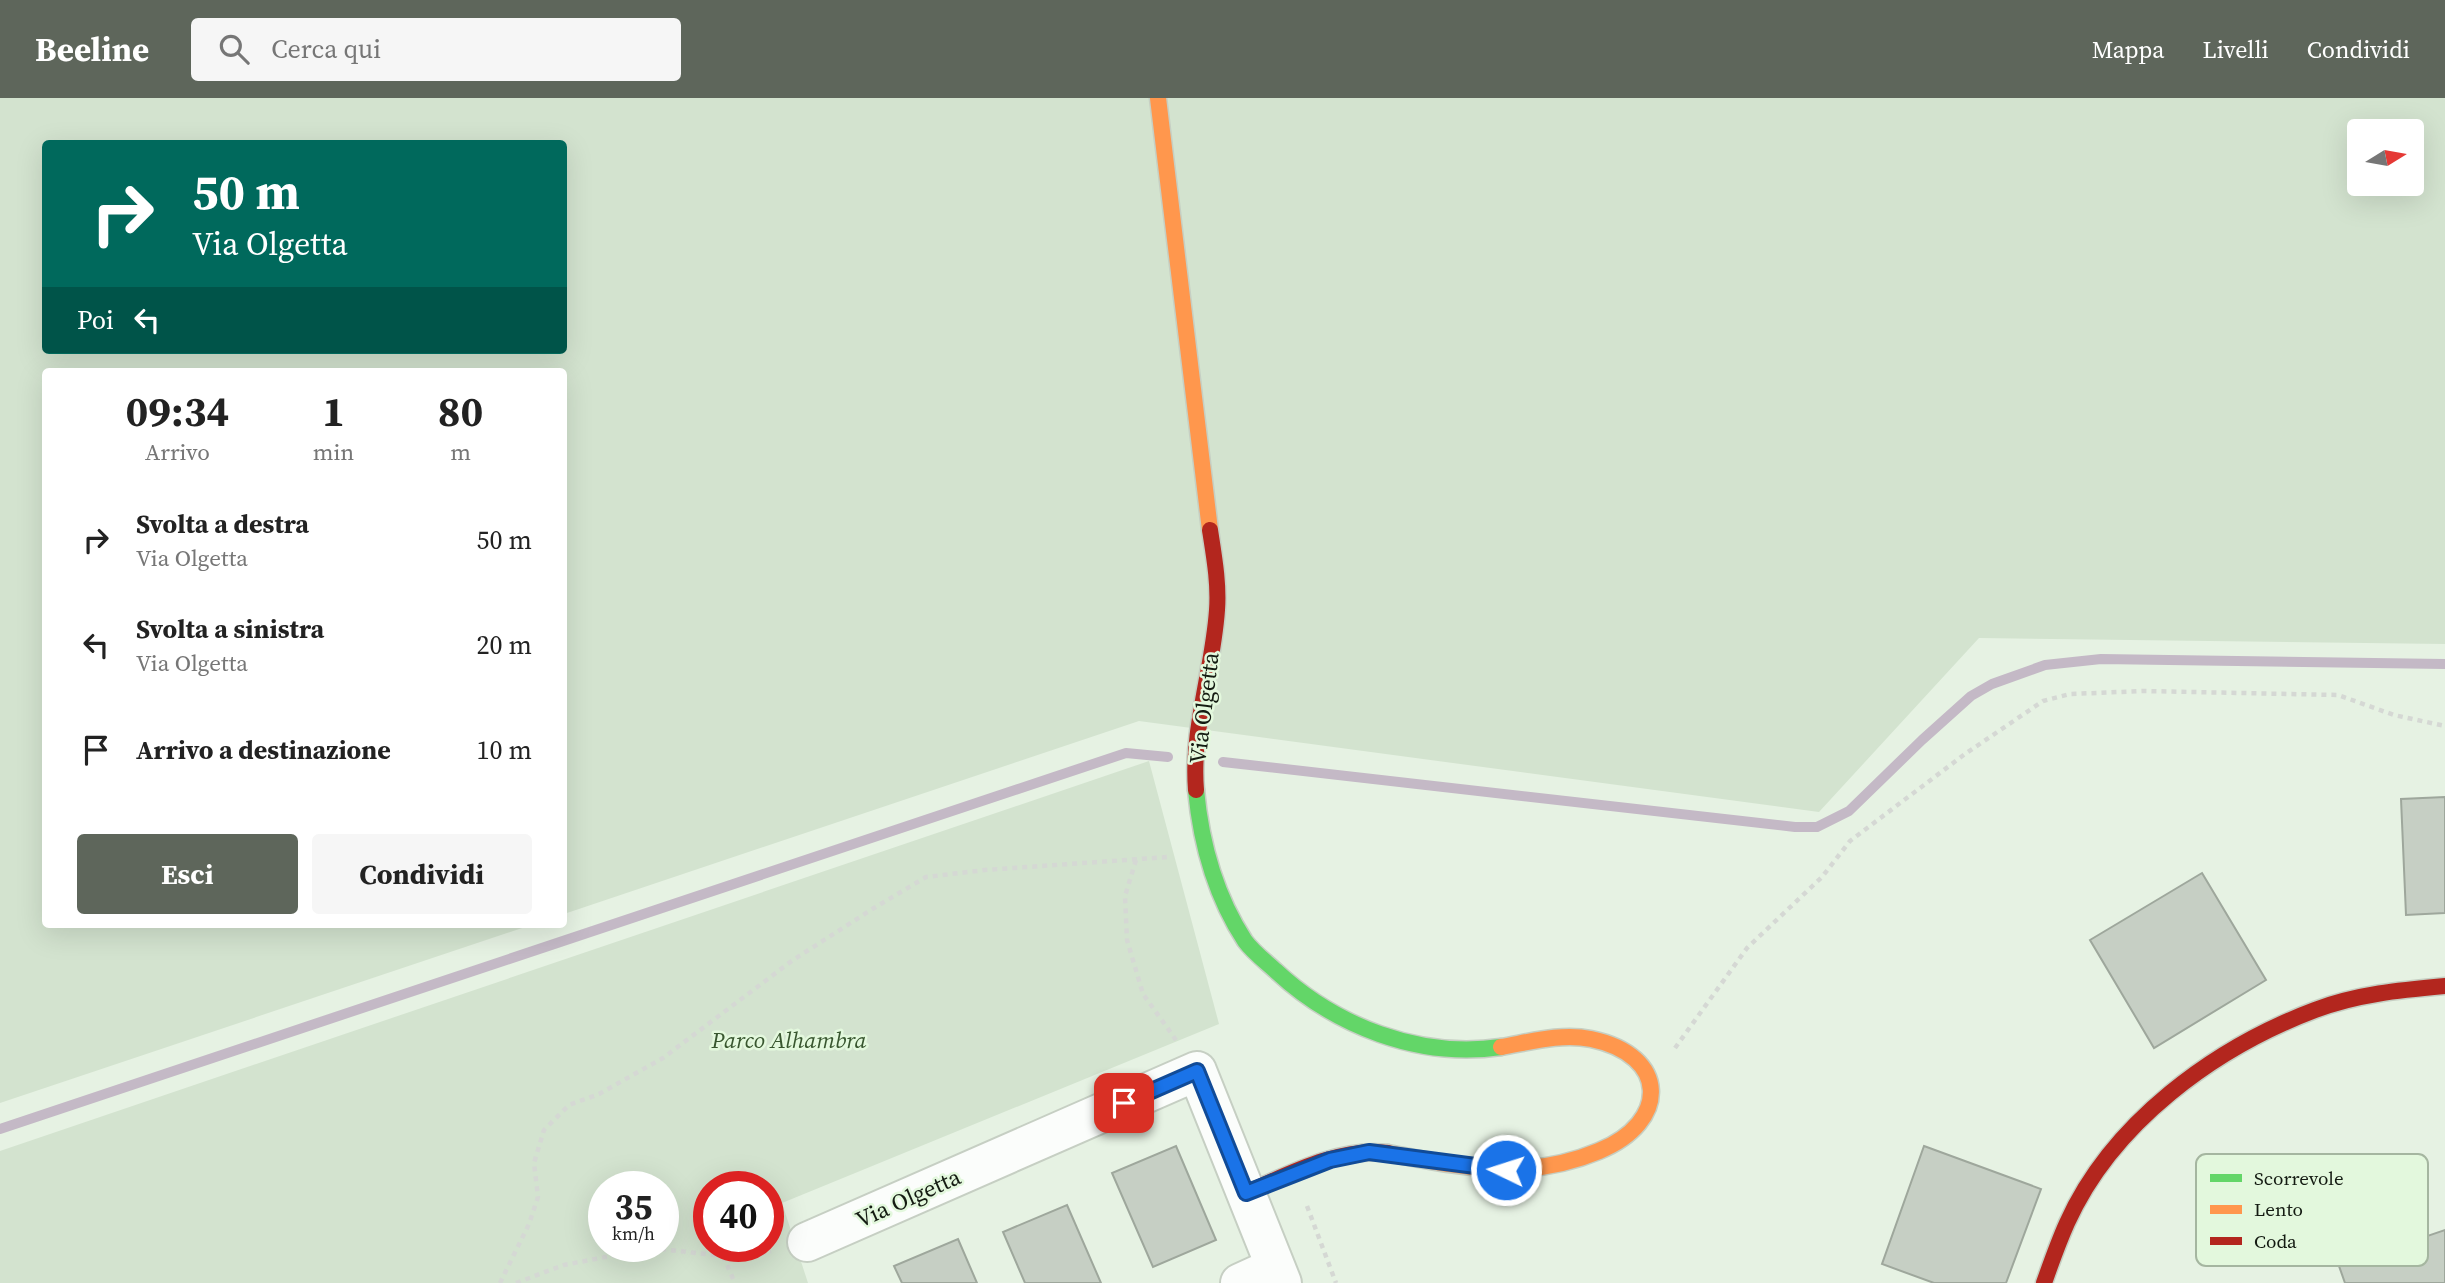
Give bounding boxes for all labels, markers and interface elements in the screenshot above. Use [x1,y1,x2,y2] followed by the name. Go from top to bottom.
[191,18,681,81] search box
[35,27,149,72] text: Beeline
[215,30,253,68] icon: search
[271,31,381,67] text: Cerca qui
[2092,33,2165,66] text: Mappa
[2203,33,2269,66] text: Livelli
[2307,33,2410,66] text: Condividi
[2347,119,2424,196] north arrow
[2347,119,2424,196] map controls
[192,158,300,225] text: 50 m
[77,168,168,259] icon: right
[192,222,348,266] text: Via Olgetta
[128,301,166,339] icon: left
[77,302,114,338] text: Poi
[126,382,229,440] text: 09:34
[322,382,345,440] text: 1
[438,382,483,440] text: 80
[145,436,210,468] text: Arrivo
[313,436,354,468] text: min
[450,436,471,468] text: m
[136,506,309,542] text: Svolta a destra
[77,521,115,559] icon: right
[477,522,532,558] text: 50 m
[136,542,248,574] text: Via Olgetta
[136,611,324,647] text: Svolta a sinistra
[77,626,115,664] icon: left
[477,627,532,663] text: 20 m
[136,647,248,679] text: Via Olgetta
[1181,650,1227,765] street label: Via Olgetta
[77,731,115,769] icon: arrive
[136,732,391,768] text: Arrivo a destinazione
[477,732,532,768] text: 10 m
[77,834,298,914] button: Esci
[312,834,532,914] button: Condividi
[711,1024,866,1056] park label: Parco Alhambra
[1094,1073,1154,1133] pin
[1105,1084,1143,1122] icon: arrive
[1469,1133,1543,1207] position arrow
[2196,1154,2428,1266] legend
[850,1161,966,1235] street label: Via Olgetta
[2254,1165,2344,1191] text: Scorrevole
[693,1171,784,1262] speed limit sign: 40
[615,1183,652,1231] text: 35
[2254,1196,2303,1222] text: Lento
[612,1221,655,1246] text: km/h
[2254,1228,2297,1254] text: Coda

